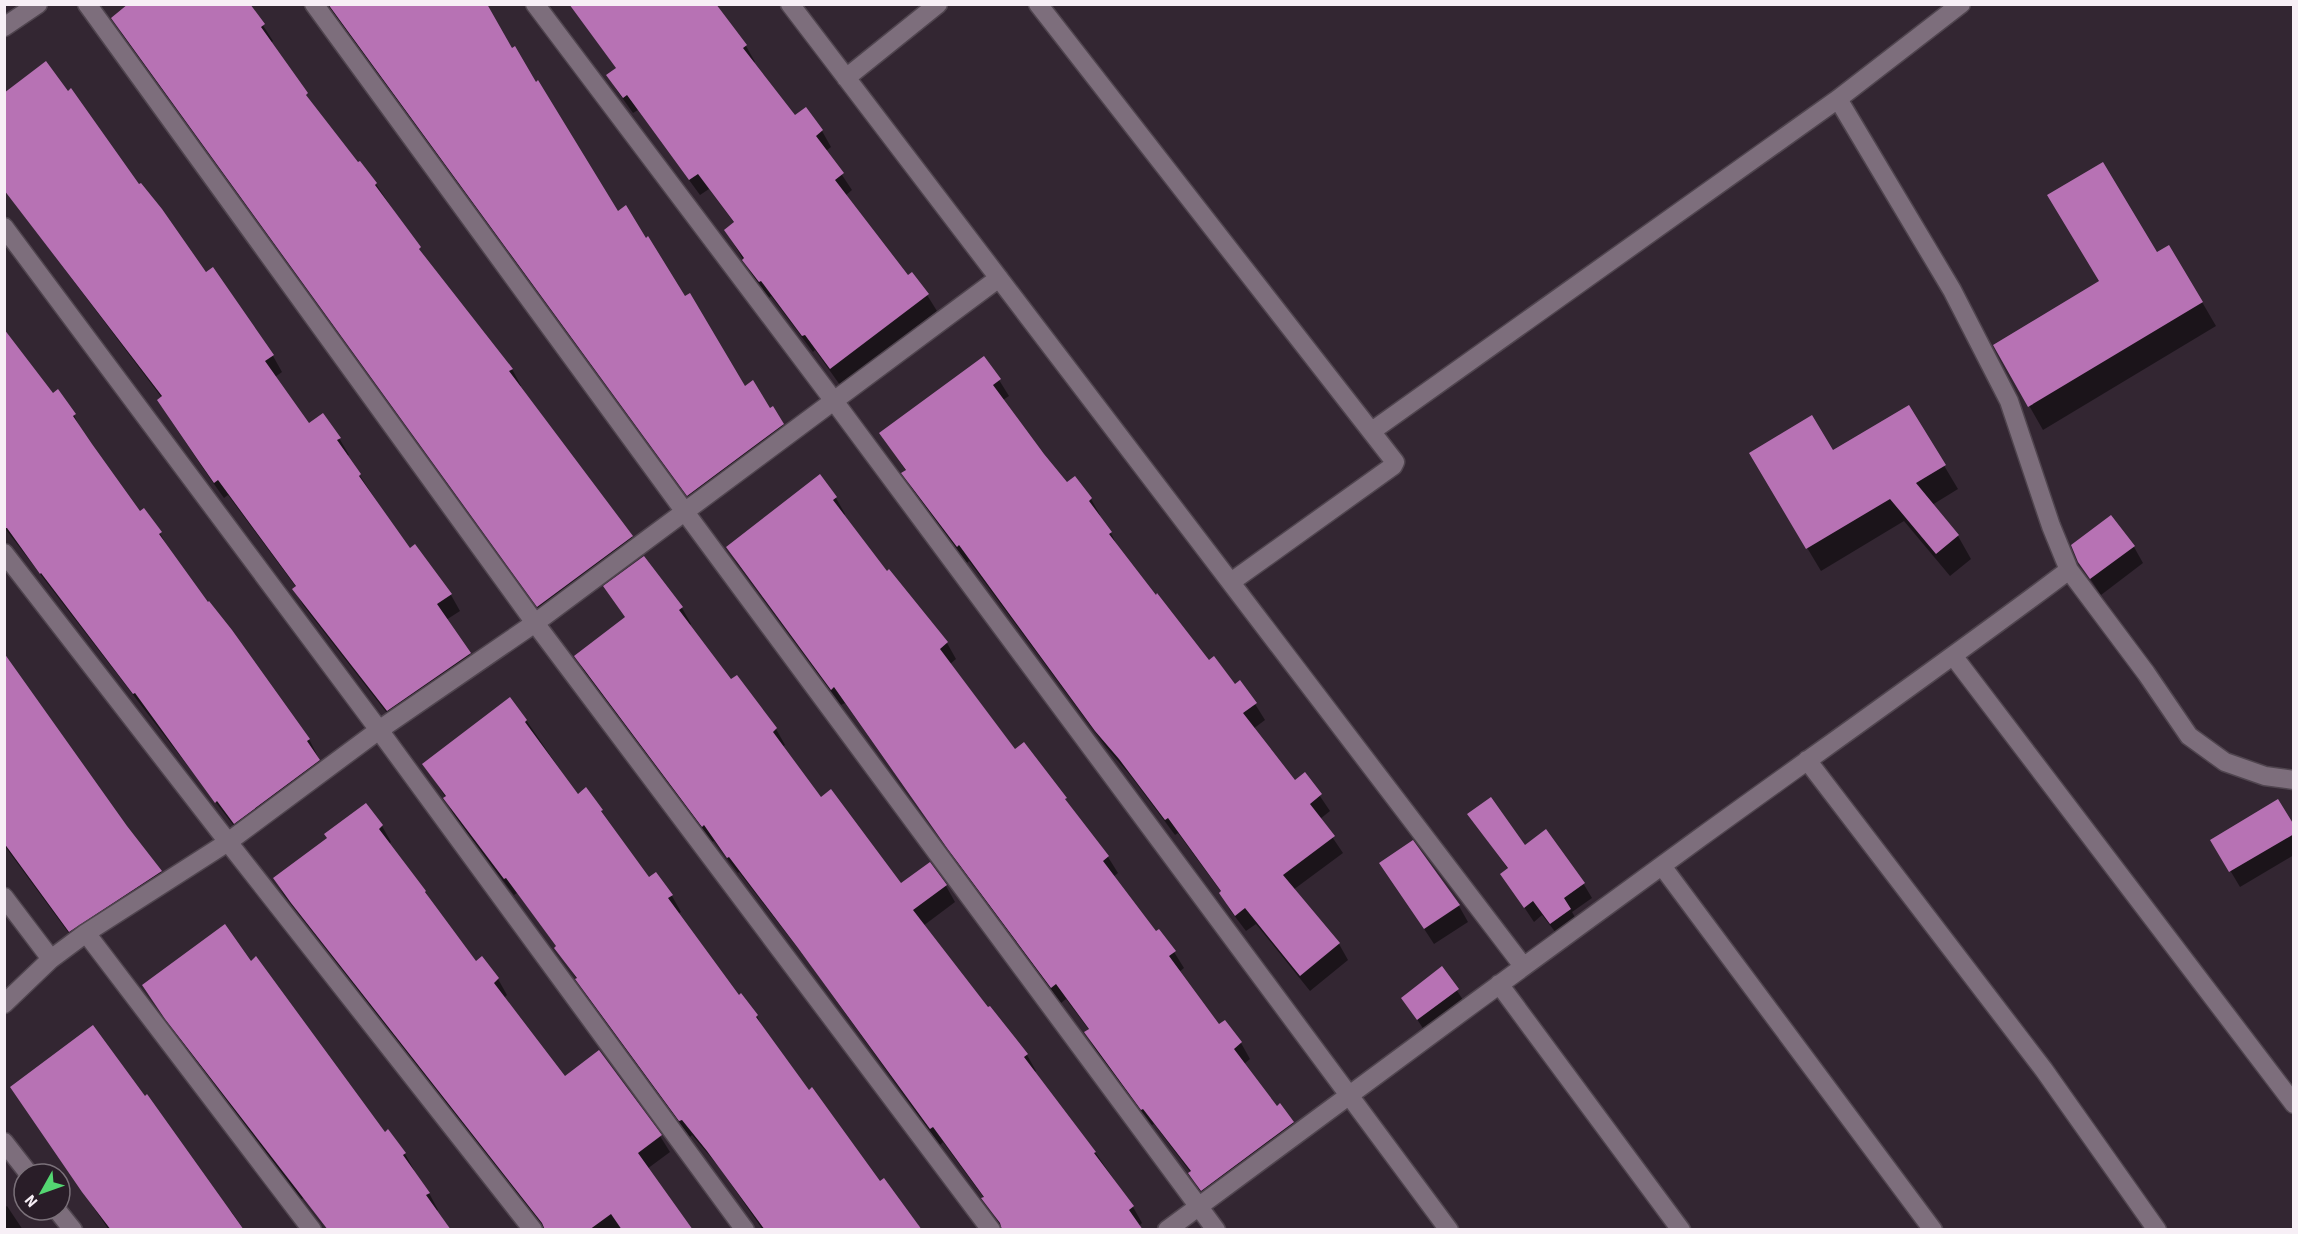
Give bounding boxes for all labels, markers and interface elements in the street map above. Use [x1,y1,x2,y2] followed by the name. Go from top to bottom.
[12,1162,72,1222] north arrow
[19,1190,43,1212] text: N

